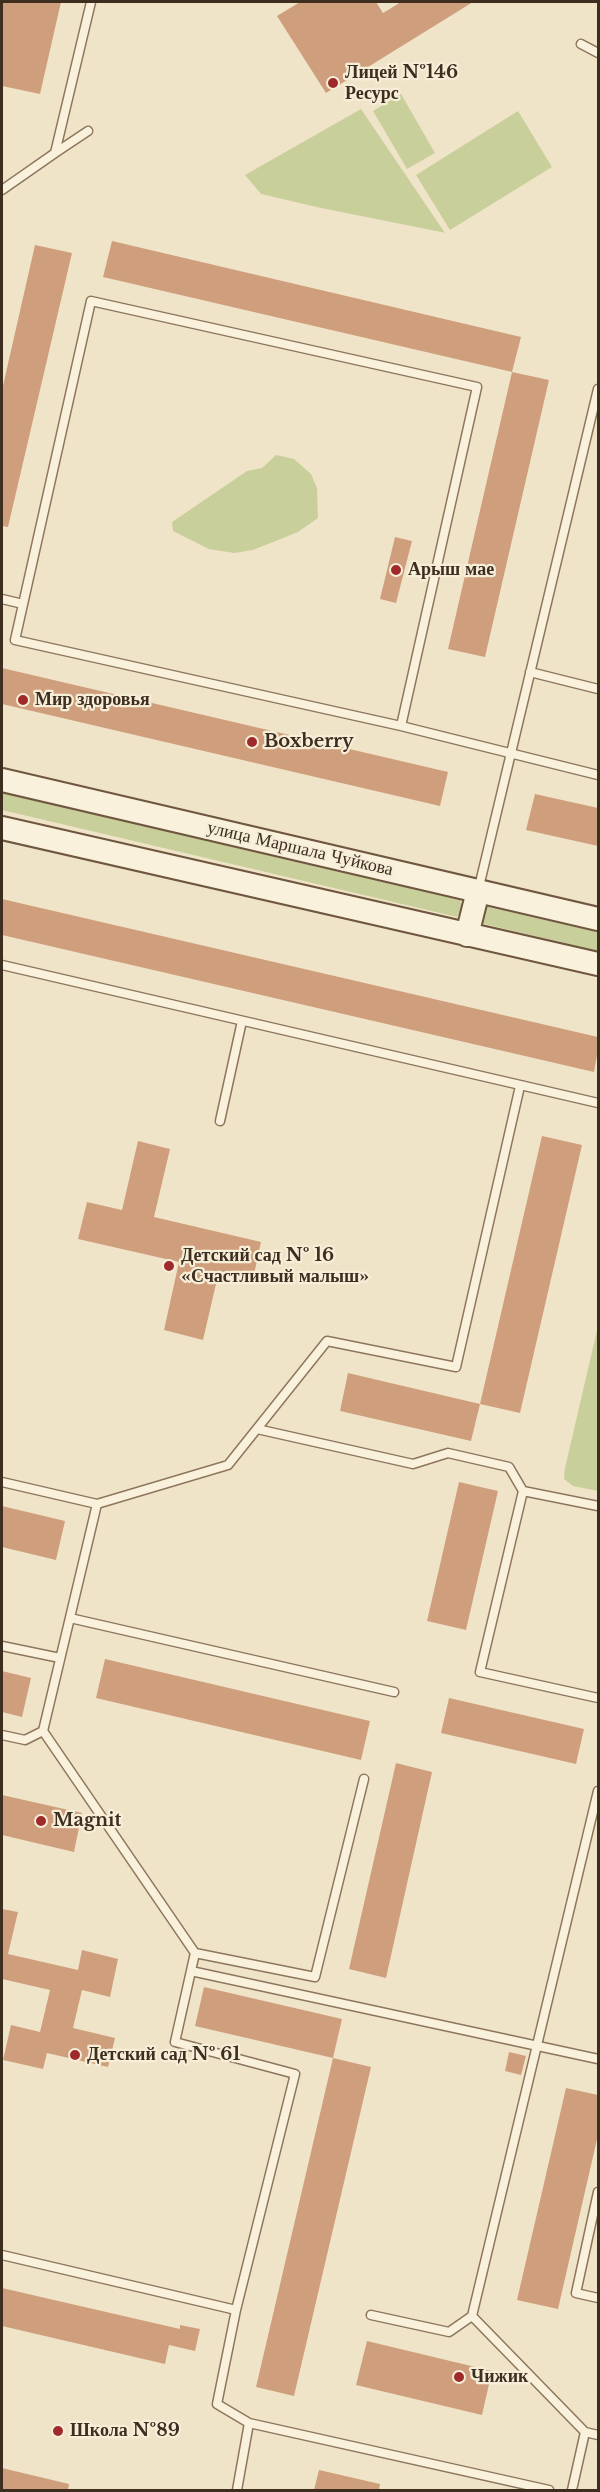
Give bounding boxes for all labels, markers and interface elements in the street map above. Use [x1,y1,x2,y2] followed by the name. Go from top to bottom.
[345,62,458,104] place label: Лицей №146 Ресурс
[326,76,340,90] marker: Лицей №146 Ресурс
[408,559,494,581] place label: Арыш мае
[389,563,403,577] marker: Арыш мае
[35,689,150,711] place label: Мир здоровья
[16,693,30,707] marker: Мир здоровья
[264,731,354,753] place label: Boxberry
[245,735,259,749] marker: Boxberry
[205,817,395,881] street label: улица Маршала Чуйкова
[181,1245,369,1288] place label: Детский сад № 16 «Счастливый малыш»
[162,1259,176,1273] marker: Детский сад № 16 «Счастливый малыш»
[53,1810,121,1832] place label: Magnit
[34,1814,48,1828] marker: Magnit
[87,2044,240,2066] place label: Детский сад № 61
[68,2048,82,2062] marker: Детский сад № 61
[471,2366,528,2388] place label: Чижик
[452,2370,466,2384] marker: Чижик
[70,2420,180,2442] place label: Школа №89
[51,2424,65,2438] marker: Школа №89

